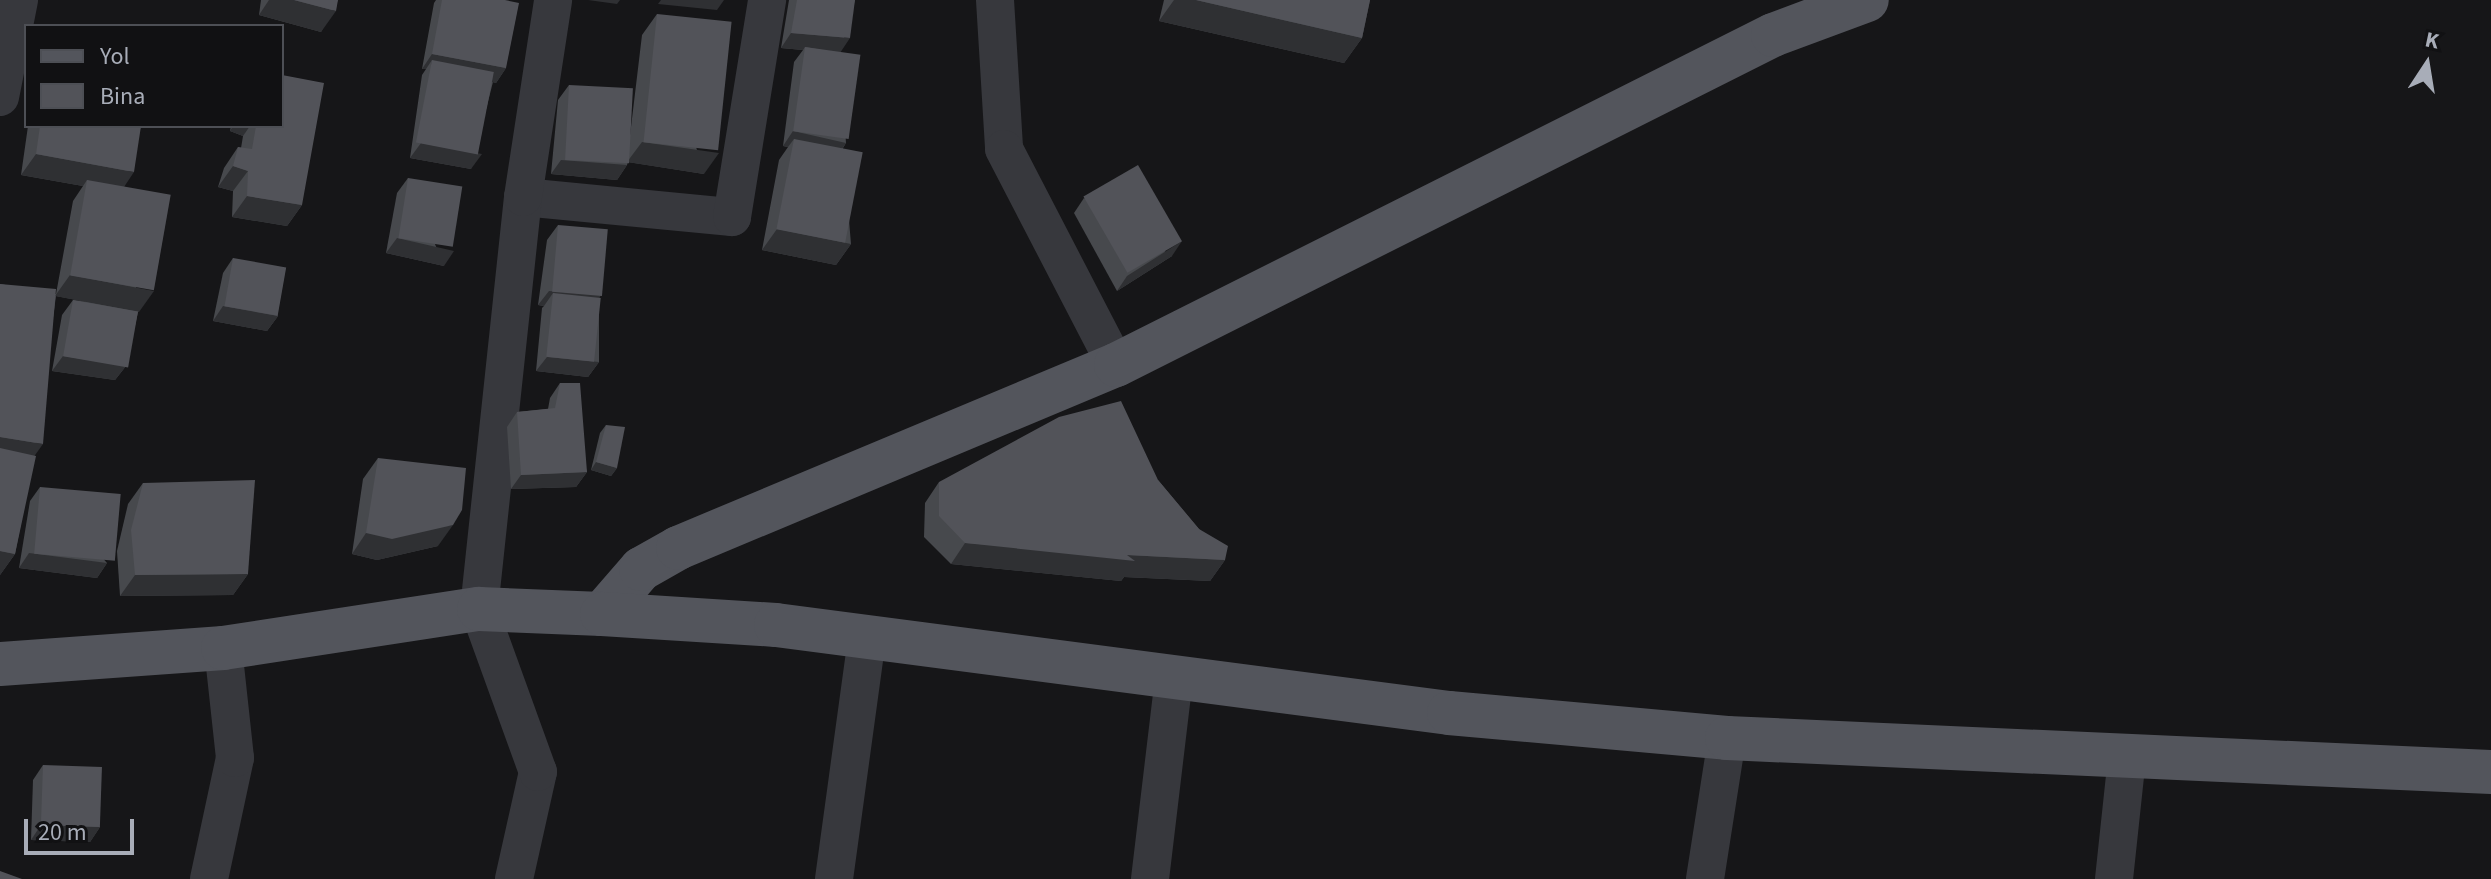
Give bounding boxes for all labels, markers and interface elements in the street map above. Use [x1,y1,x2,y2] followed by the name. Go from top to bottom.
[2422,23,2442,58] text: K
[24,24,284,128] legend
[2387,24,2467,104] north arrow
[100,39,130,74] text: Yol
[100,79,145,114] text: Bina
[28,803,138,853] scale bar
[38,815,87,850] text: 20 m

